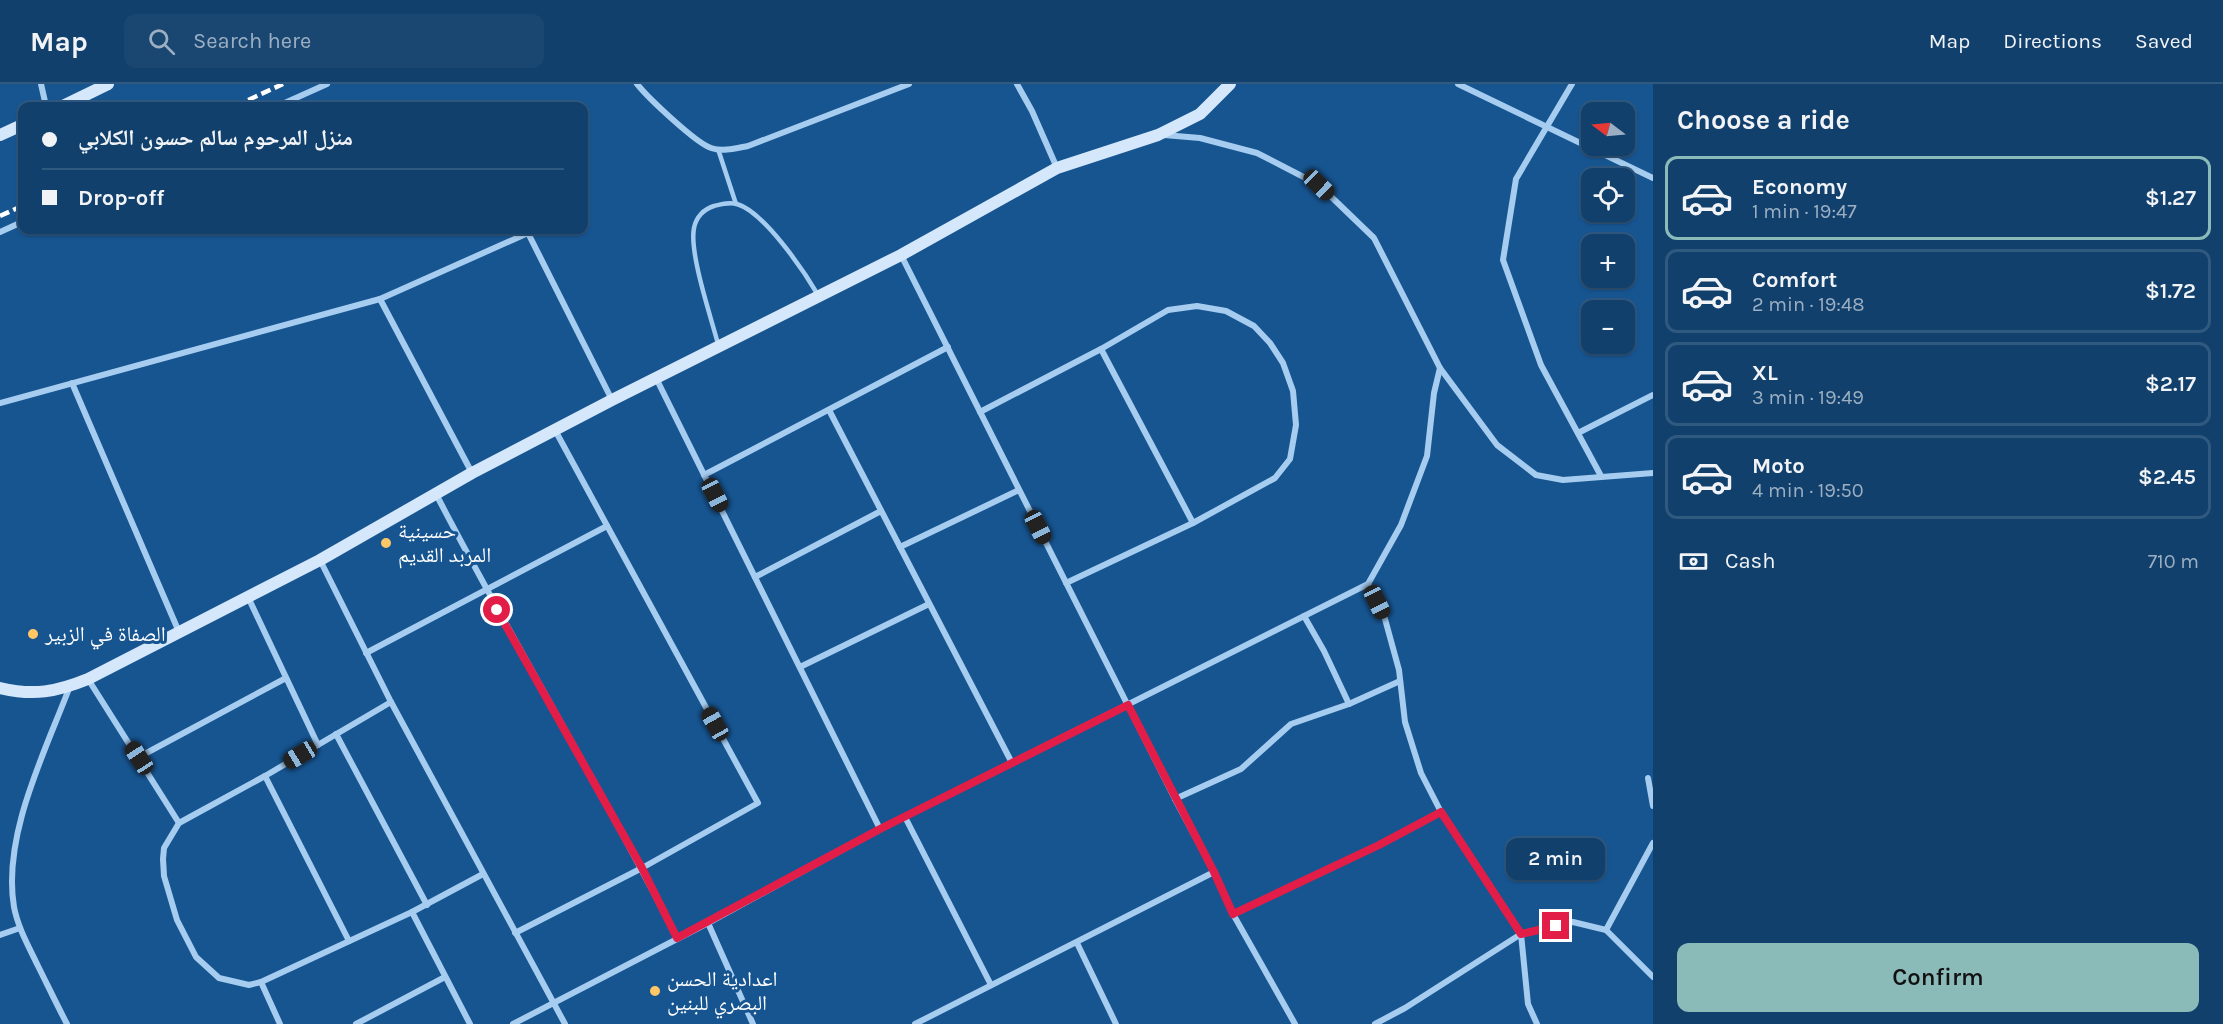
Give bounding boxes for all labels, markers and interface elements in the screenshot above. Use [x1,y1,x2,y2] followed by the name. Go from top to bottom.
[124,14,544,68] search box
[30,25,88,58] text: Map
[145,25,178,58] icon: search
[193,28,311,54] text: Search here
[1929,29,1970,53] text: Map
[2003,29,2102,53] text: Directions
[2135,29,2193,53] text: Saved
[1581,102,1635,156] north arrow
[1581,102,1635,354] map controls
[1677,104,1850,136] text: Choose a ride
[78,125,353,151] text: منزل المرحوم سالم حسون الكلابي
[1300,166,1338,204] car
[1581,168,1635,222] button: locate
[1680,171,1734,225] icon: car
[1752,174,1847,200] text: Economy
[78,185,164,211] text: Drop-off
[2145,185,2196,211] text: $1.27
[1752,200,1857,223] text: 1 min · 19:47
[1581,234,1635,288] button: +
[1680,264,1734,318] icon: car
[1752,267,1837,293] text: Comfort
[2145,278,2196,304] text: $1.72
[1752,293,1864,316] text: 2 min · 19:48
[1581,300,1635,354] button: −
[1680,357,1734,411] icon: car
[1752,360,1778,386] text: XL
[2145,371,2196,397] text: $2.17
[1752,386,1864,409] text: 3 min · 19:49
[1680,450,1734,504] icon: car
[1752,453,1805,479] text: Moto
[2138,464,2196,490] text: $2.45
[699,475,731,515] car
[1752,479,1864,502] text: 4 min · 19:50
[1022,507,1054,547] car
[398,519,491,569] place label: حسينية المربد القديم
[379,536,393,550] marker: حسينية المربد القديم
[1677,545,1710,578] icon: cash
[1725,548,1775,574] text: Cash
[2148,550,2199,573] text: 710 m
[1361,582,1393,622] car
[483,596,510,623] route start
[44,622,166,650] place label: الصفاة في الزبير
[26,627,40,641] marker: الصفاة في الزبير
[698,704,732,744] car
[122,738,156,778] car
[280,738,320,772] car
[1506,839,1606,881] callout: 2 min
[1528,847,1583,870] text: 2 min
[1542,912,1569,939] route end
[1677,943,2199,1012] button: Confirm
[667,967,778,1019] place label: اعدادية الحسن البصري للبنين
[648,984,662,998] marker: اعدادية الحسن البصري للبنين

